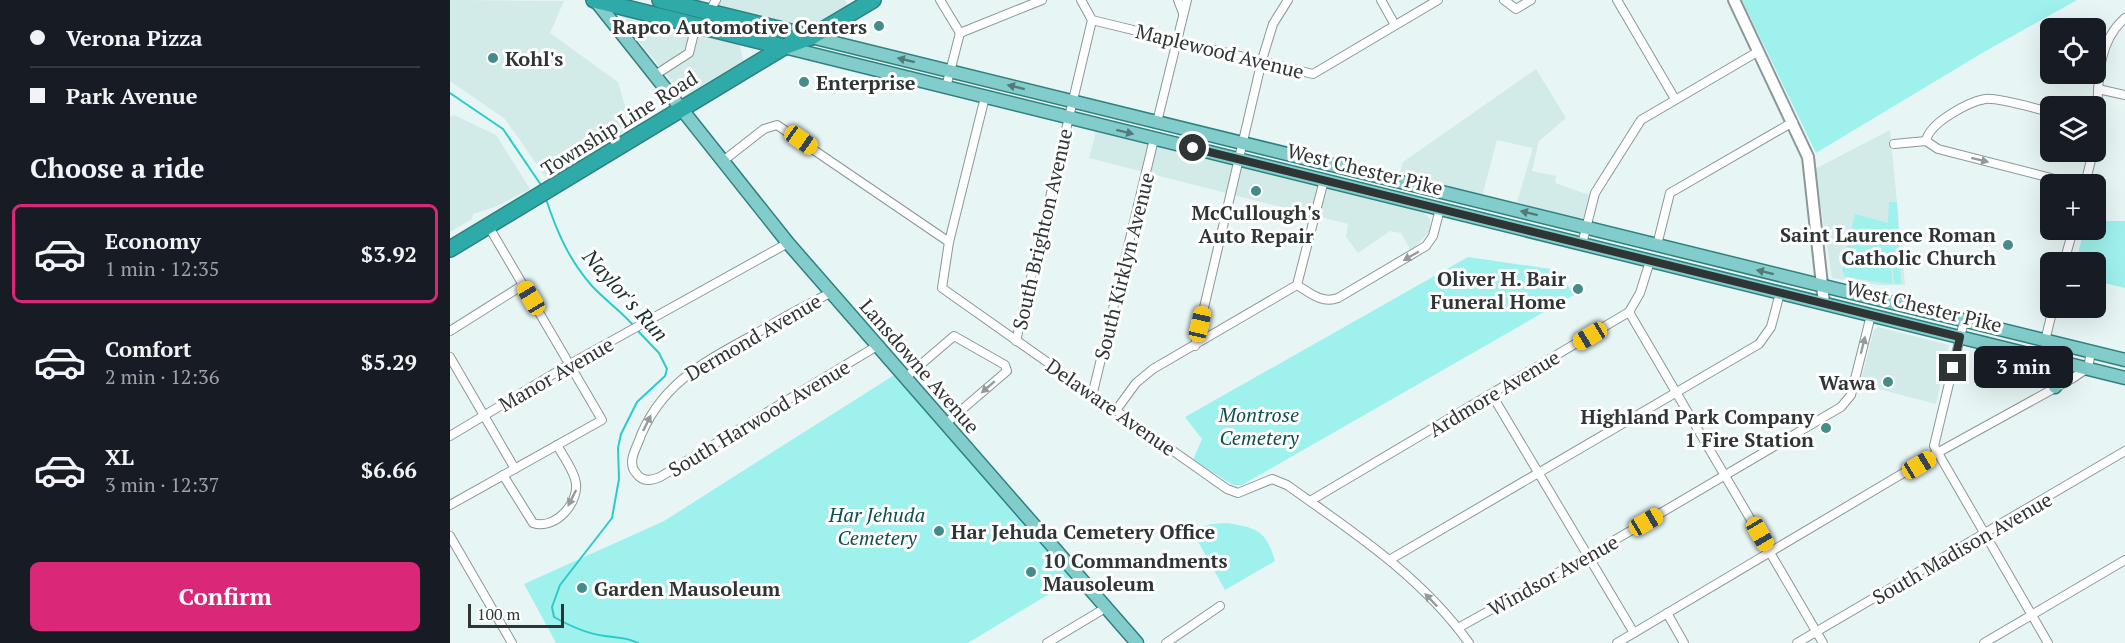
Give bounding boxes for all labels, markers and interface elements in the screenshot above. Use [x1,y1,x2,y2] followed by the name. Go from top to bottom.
[612,13,867,40] place label: Rapco Automotive Centers
[1133,17,1307,85] street label: Maplewood Avenue
[2040,18,2106,318] map controls
[2040,18,2106,84] button: locate
[872,19,886,33] marker: Rapco Automotive Centers
[66,23,203,52] text: Verona Pizza
[505,45,563,72] place label: Kohl's
[486,51,500,65] marker: Kohl's
[896,54,915,64] one-way arrow
[536,64,702,182] street label: Township Line Road
[816,69,916,96] place label: Enterprise
[797,75,811,89] marker: Enterprise
[66,81,198,110] text: Park Avenue
[1006,81,1025,91] one-way arrow
[2040,96,2106,162] button: layers
[781,122,821,158] car
[1006,126,1078,332] street label: South Brighton Avenue
[1116,127,1134,137] one-way arrow
[1179,134,1206,161] route start
[1284,137,1446,201] street label: West Chester Pike
[30,150,205,186] text: Choose a ride
[1971,156,1989,166] one-way arrow
[1088,169,1160,363] street label: South Kirklyn Avenue
[2040,174,2106,240] button: +
[1249,184,1263,198] marker: McCullough's Auto Repair
[1192,199,1320,249] place label: McCullough's Auto Repair
[1520,208,1538,218] one-way arrow
[1780,221,1996,271] place label: Saint Laurence Roman Catholic Church
[105,226,201,255] text: Economy
[33,227,87,281] icon: car
[2001,238,2015,252] marker: Saint Laurence Roman Catholic Church
[361,239,417,268] text: $3.92
[576,242,675,347] water label: Naylor's Run
[1402,251,1419,261] one-way arrow
[2040,252,2106,318] button: −
[105,255,219,282] text: 1 min · 12:35
[1430,265,1566,315] place label: Oliver H. Bair Funeral Home
[1756,266,1774,276] one-way arrow
[1843,274,2005,338] street label: West Chester Pike
[514,278,548,318] car
[1571,282,1585,296] marker: Oliver H. Bair Funeral Home
[680,287,826,387] street label: Dermond Avenue
[854,293,986,439] street label: Lansdowne Avenue
[1187,304,1213,344] car
[1570,319,1610,353] car
[494,330,618,418] street label: Manor Avenue
[105,334,191,363] text: Comfort
[33,335,87,389] icon: car
[1859,336,1869,355] one-way arrow
[1423,343,1565,443] street label: Ardmore Avenue
[361,347,417,376] text: $5.29
[1974,347,2073,389] callout: 3 min
[1041,352,1181,462] street label: Delaware Avenue
[663,353,855,483] street label: South Harwood Avenue
[1996,353,2051,380] text: 3 min
[1939,354,1966,381] route end
[105,363,219,390] text: 2 min · 12:36
[1819,369,1876,396] place label: Wawa
[1881,375,1895,389] marker: Wawa
[981,380,996,393] one-way arrow
[1218,401,1299,451] park label: Montrose Cemetery
[1581,403,1814,453] place label: Highland Park Company 1 Fire Station
[642,414,651,431] one-way arrow
[1819,421,1833,435] marker: Highland Park Company 1 Fire Station
[105,442,134,471] text: XL
[33,443,87,497] icon: car
[1899,448,1939,482] car
[361,455,417,484] text: $6.66
[105,471,219,498] text: 3 min · 12:37
[1867,485,2057,611] street label: South Madison Avenue
[567,489,577,507] one-way arrow
[828,501,925,551] park label: Har Jehuda Cemetery
[1626,505,1666,539] car
[1743,514,1777,554] car
[951,518,1215,545] place label: Har Jehuda Cemetery Office
[932,524,946,538] marker: Har Jehuda Cemetery Office
[1483,528,1623,622] street label: Windsor Avenue
[1043,547,1228,597] place label: 10 Commandments Mausoleum
[30,562,420,631] button: Confirm
[1024,565,1038,579] marker: 10 Commandments Mausoleum
[594,575,781,602] place label: Garden Mausoleum
[575,581,589,595] marker: Garden Mausoleum
[1424,593,1438,608] one-way arrow
[468,601,564,628] scale bar
[477,603,520,625] text: 100 m

